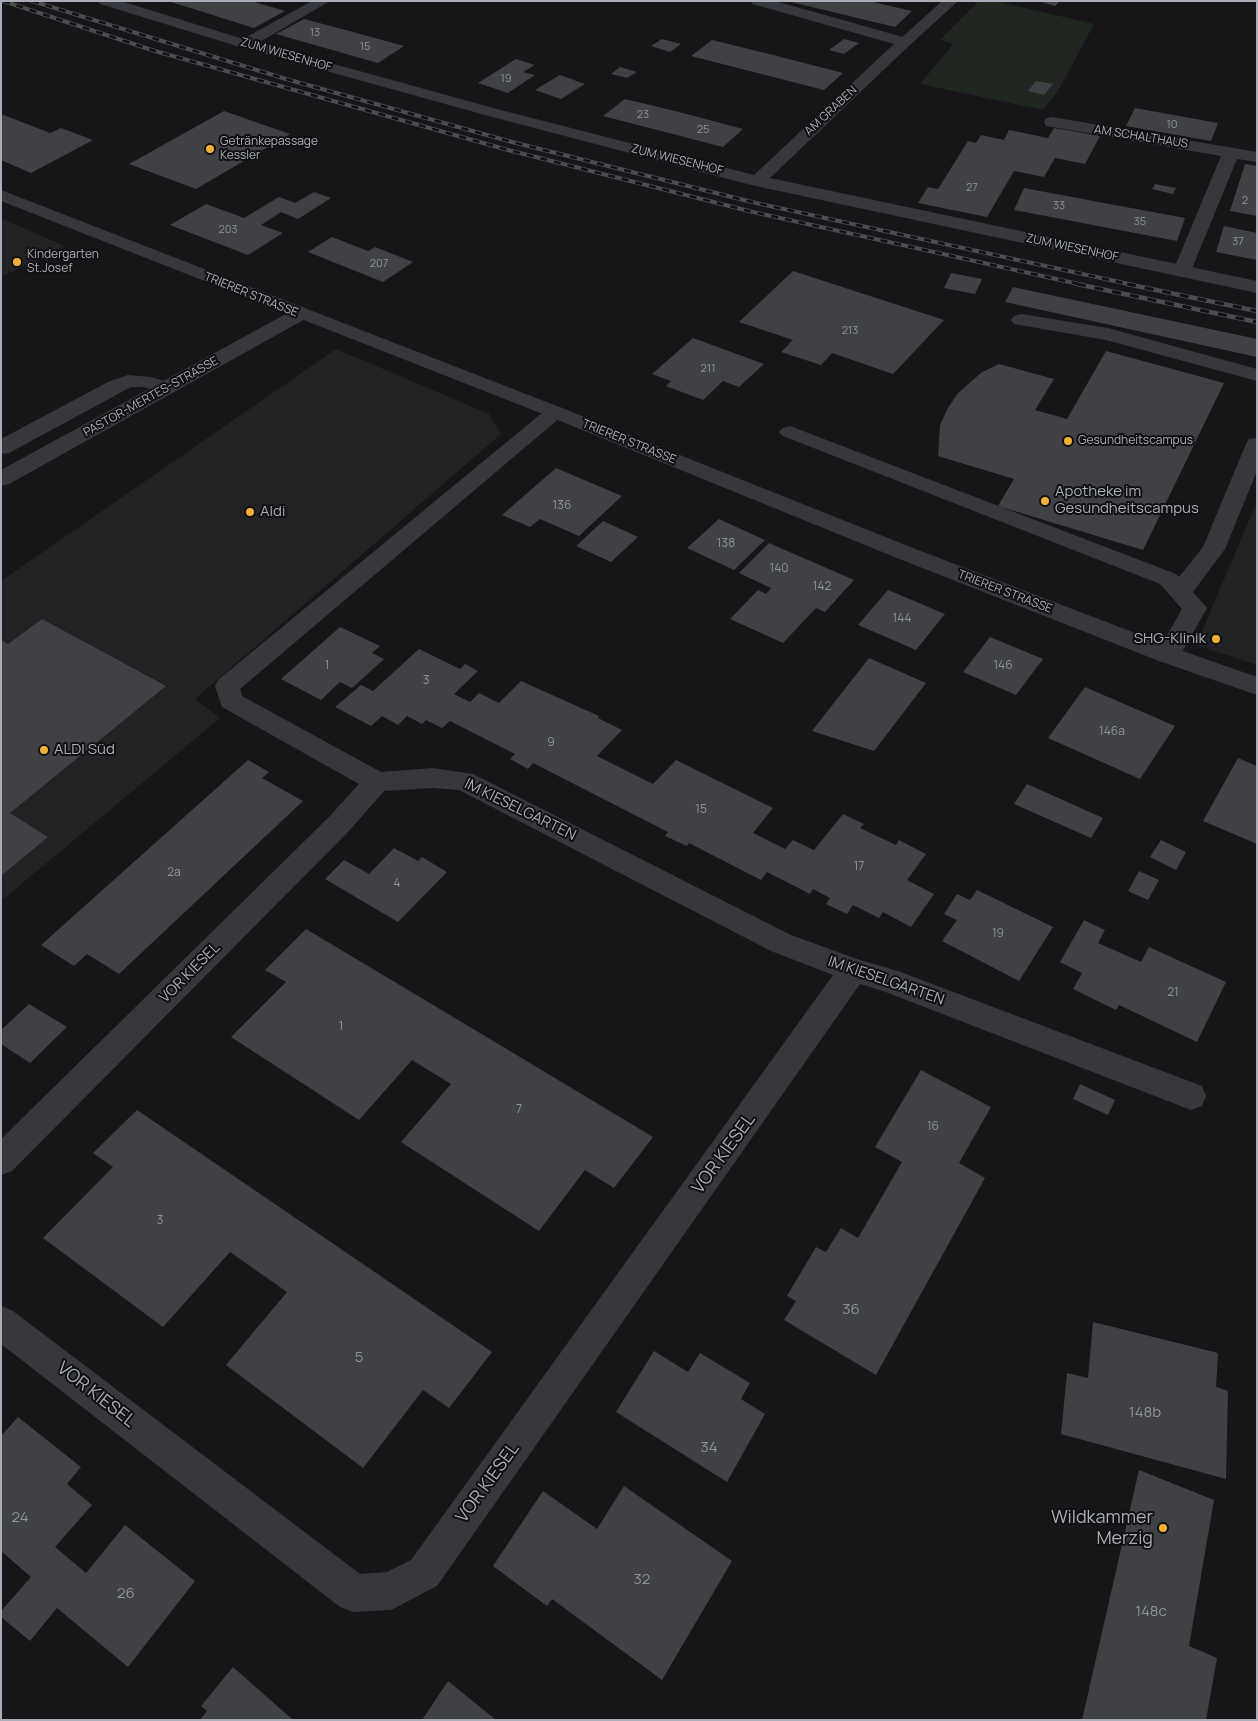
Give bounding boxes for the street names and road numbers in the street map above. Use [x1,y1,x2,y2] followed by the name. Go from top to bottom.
[239,35,333,75] street label: ZUM WIESENHOF
[802,83,860,139] street label: AM GRABEN
[1093,122,1189,152] street label: AM SCHALTHAUS
[630,142,724,178] street label: ZUM WIESENHOF
[1024,231,1120,265] street label: ZUM WIESENHOF
[202,270,300,320] street label: TRIERER STRASSE
[81,354,221,440] street label: PASTOR-MERTES-STRASSE
[580,417,678,467] street label: TRIERER STRASSE
[956,567,1054,617] street label: TRIERER STRASSE
[461,775,579,845] street label: IM KIESELGARTEN
[156,939,224,1007] street label: VOR KIESEL
[825,953,947,1009] street label: IM KIESELGARTEN
[688,1110,760,1198] street label: VOR KIESEL
[52,1358,140,1432] street label: VOR KIESEL
[452,1439,524,1527] street label: VOR KIESEL

